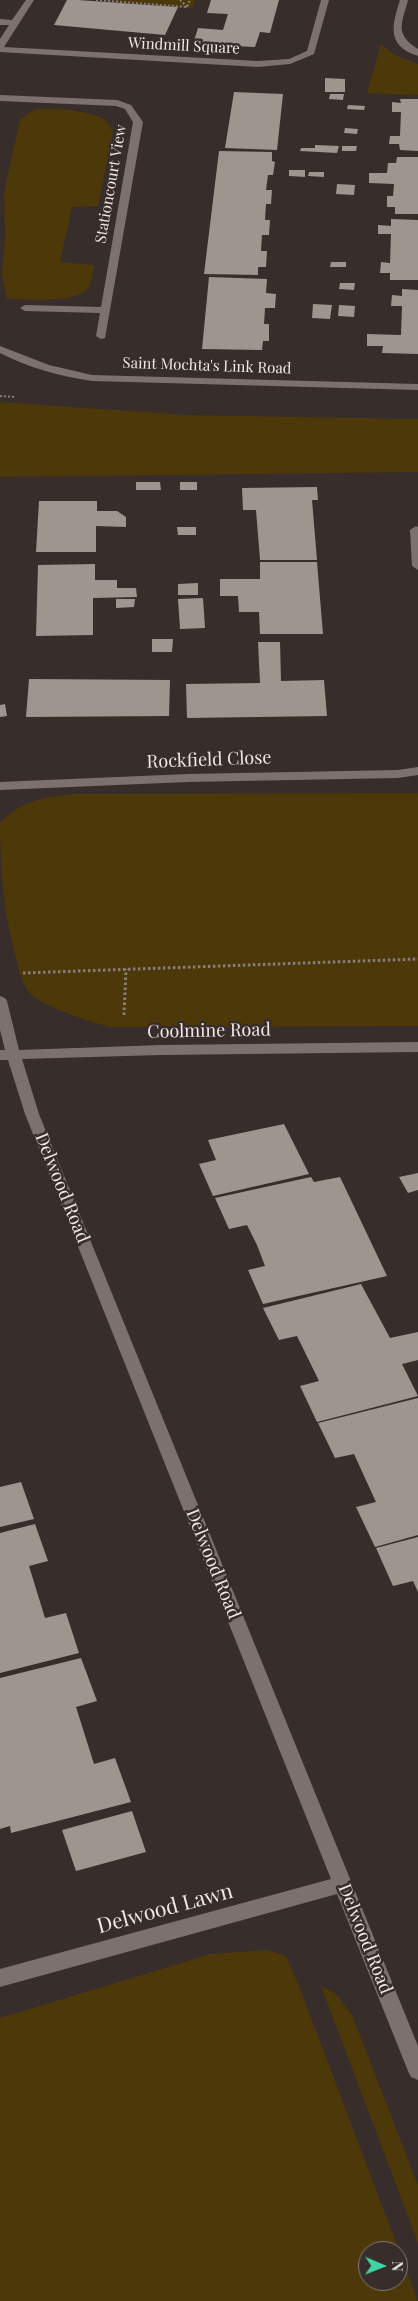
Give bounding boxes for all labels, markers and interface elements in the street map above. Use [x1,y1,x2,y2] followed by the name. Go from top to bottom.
[128,34,240,58] street label: Windmill Square
[92,123,130,245] street label: Stationcourt View
[122,354,292,378] street label: Saint Mochta's Link Road
[146,747,272,773] street label: Rockfield Close
[147,1019,271,1043] street label: Coolmine Road
[30,1130,94,1246] street label: Delwood Road
[181,1506,245,1622] street label: Delwood Road
[94,1879,236,1939] street label: Delwood Lawn
[333,1881,397,1997] street label: Delwood Road
[358,2241,408,2291] north arrow
[388,2261,407,2271] text: N

